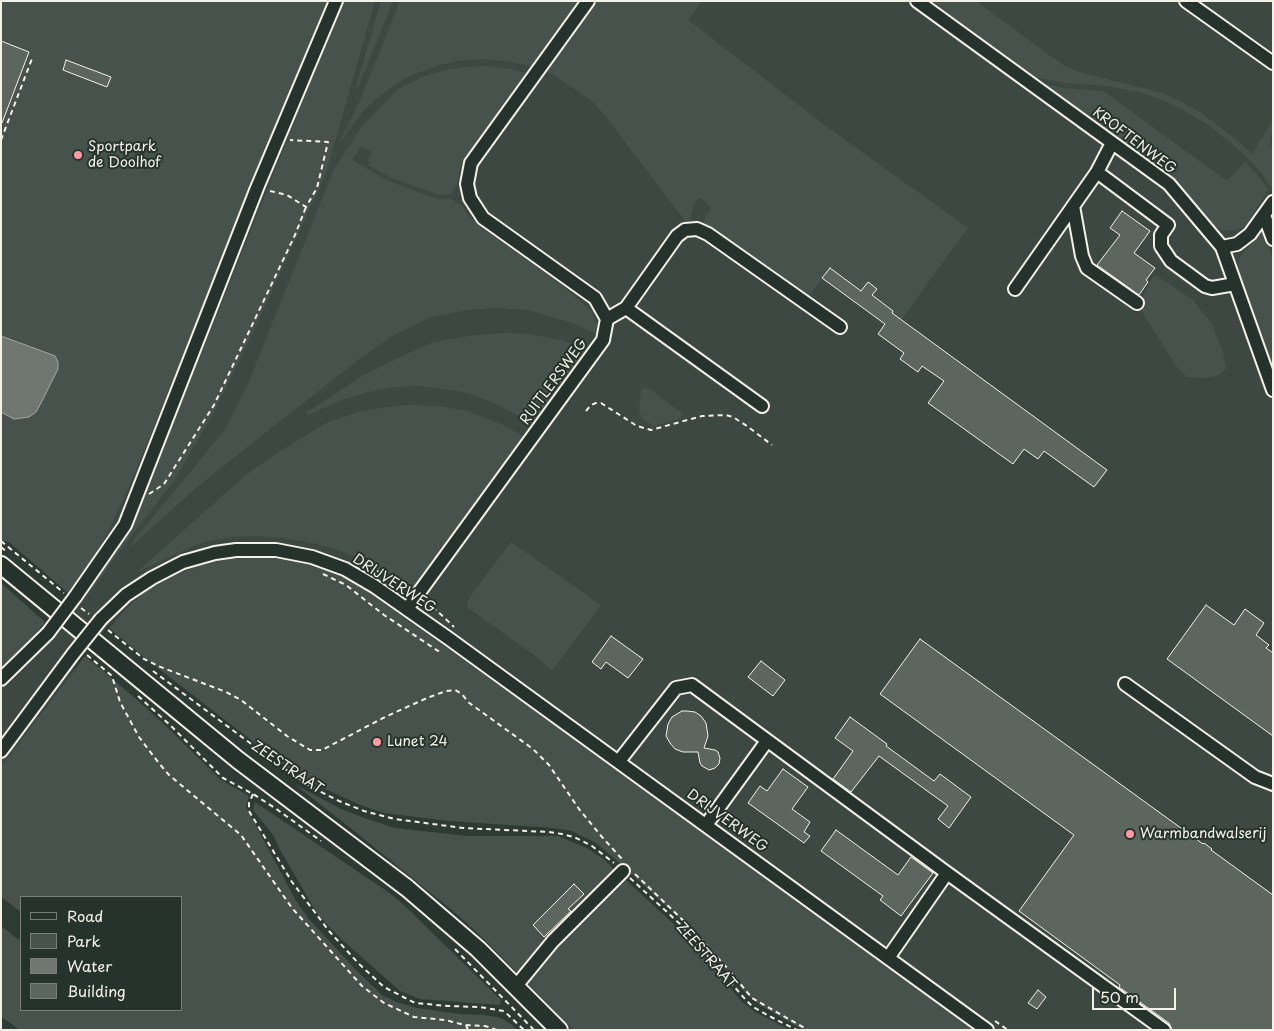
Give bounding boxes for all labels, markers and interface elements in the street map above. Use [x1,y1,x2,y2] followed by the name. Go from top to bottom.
[1089,104,1179,178] street label: KROFTENWEG
[88,139,161,172] place label: Sportpark de Doolhof
[72,149,84,161] marker: Sportpark de Doolhof
[517,336,591,428] street label: RUITLERSWEG
[349,551,439,617] street label: DRIJVERWEG
[387,734,448,750] place label: Lunet 24
[371,736,383,748] marker: Lunet 24
[248,738,326,798] street label: ZEESTRAAT
[683,786,771,856] street label: DRIJVERWEG
[1140,826,1266,842] place label: Warmbandwalserij
[1124,828,1136,840] marker: Warmbandwalserij
[20,896,182,1011] legend
[67,904,103,927] text: Road
[672,919,740,993] street label: ZEESTRAAT
[67,929,101,952] text: Park
[67,954,112,977] text: Water
[1094,978,1178,1010] scale bar
[67,979,126,1002] text: Building
[1100,985,1139,1008] text: 50 m

